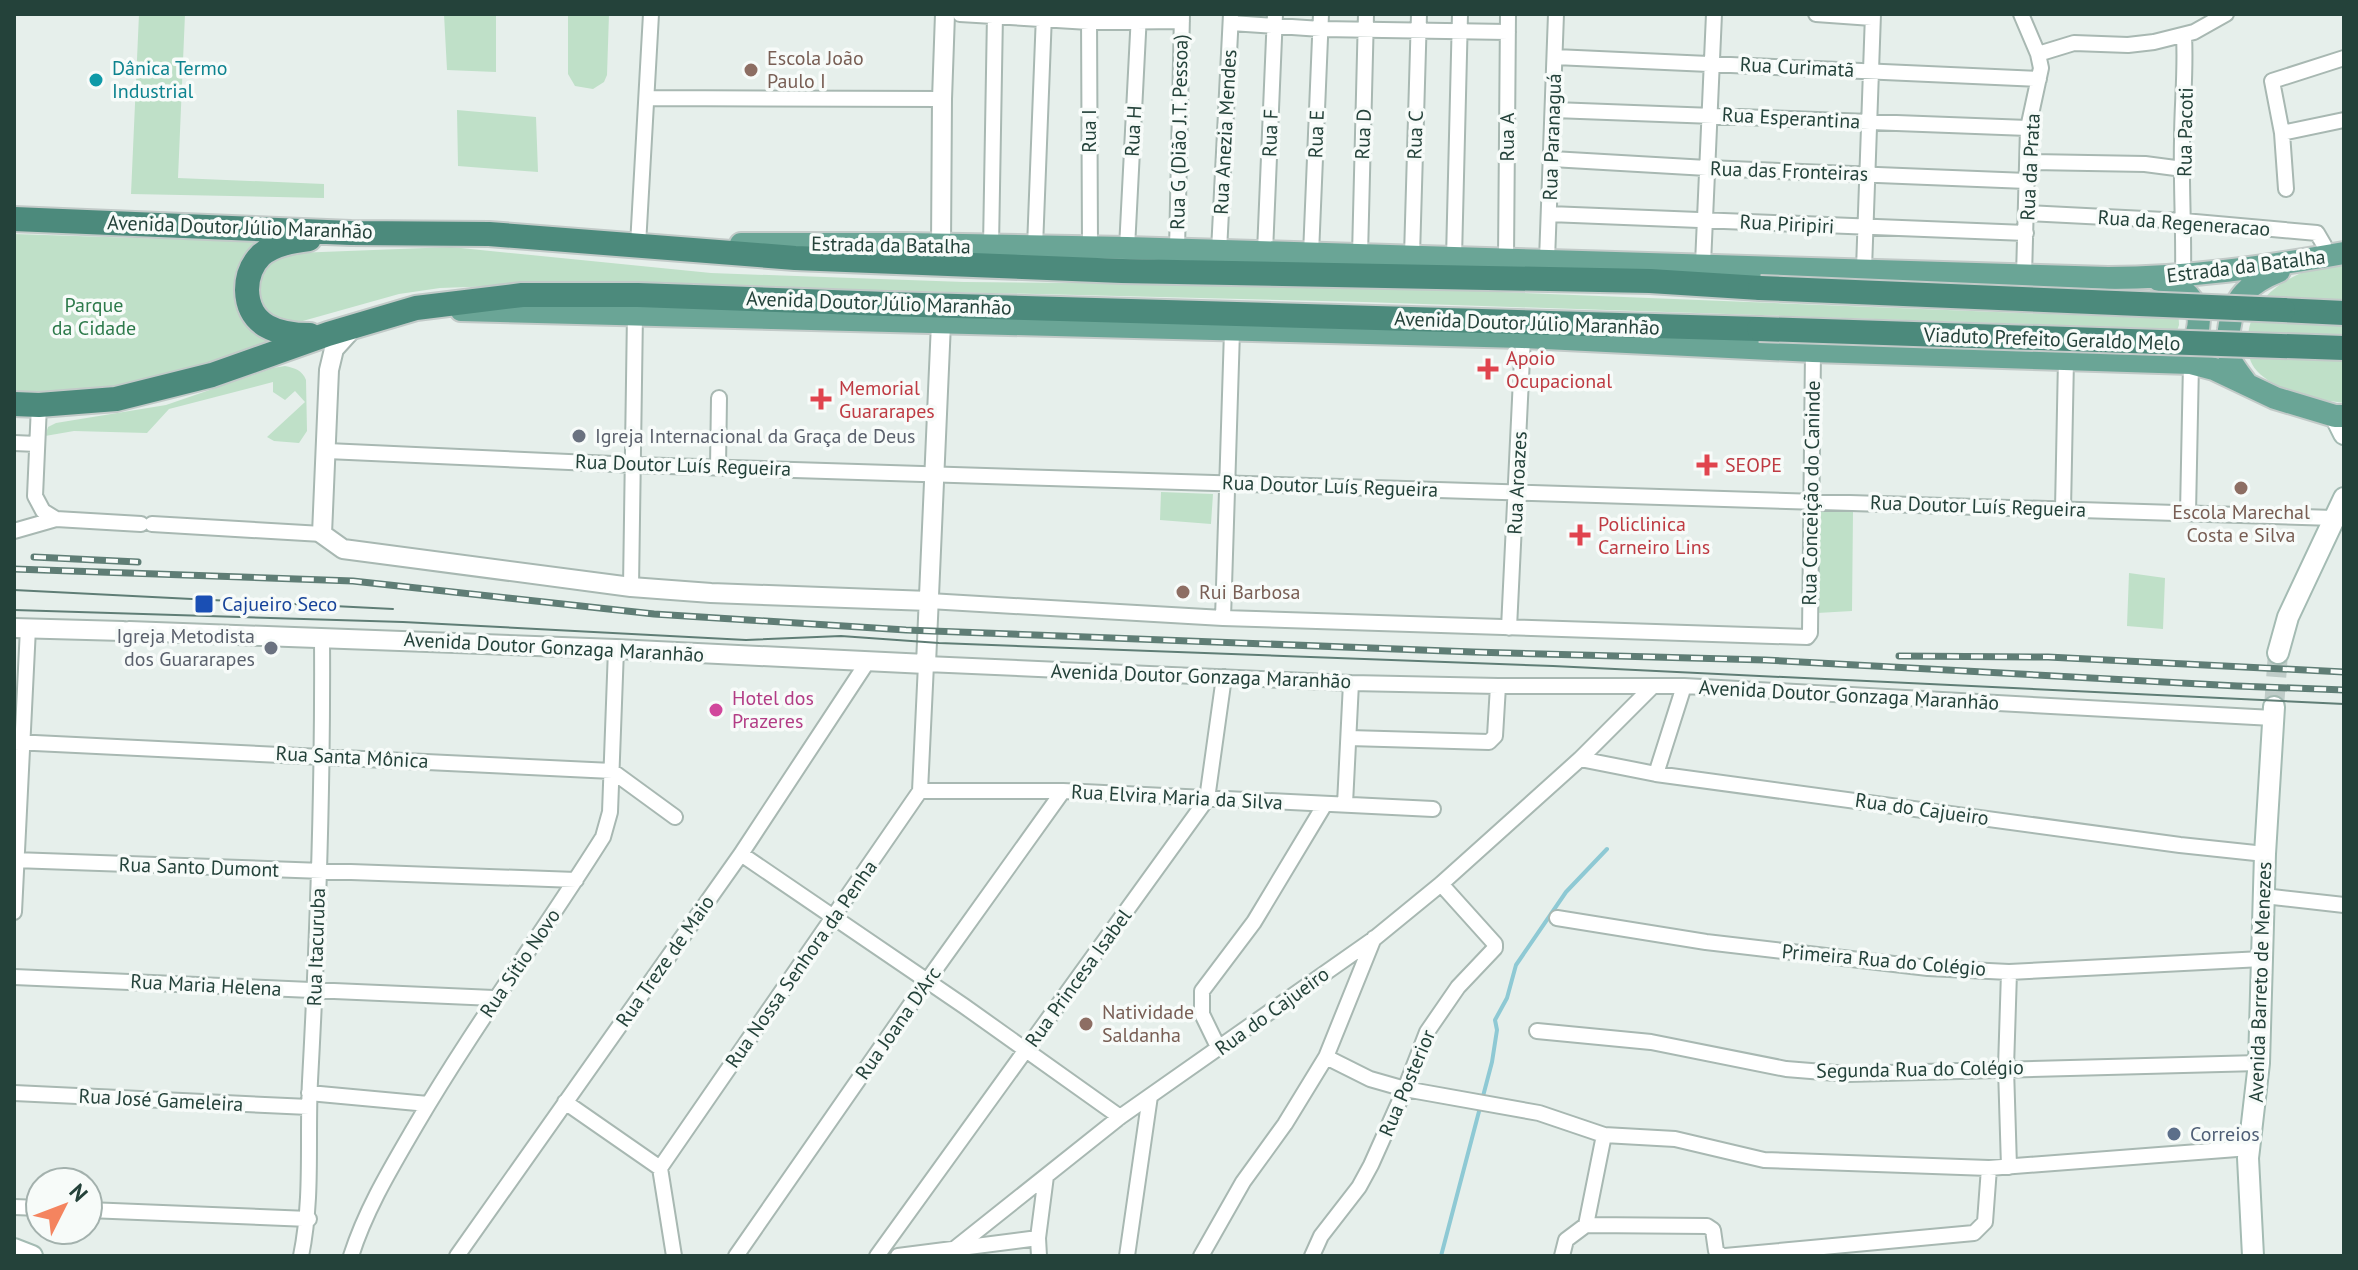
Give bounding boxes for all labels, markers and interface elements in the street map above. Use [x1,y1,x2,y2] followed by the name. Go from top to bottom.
[1164,34,1194,230] street label: Rua G (Dião J.T. Pessoa)
[767,45,864,94] place label: Escola João Paulo I
[1208,49,1242,215] street label: Rua Anezia Mendes
[1739,51,1855,83] street label: Rua Curimatã
[112,55,227,104] place label: Dânica Termo Industrial
[742,61,760,79] marker: Escola João Paulo I
[87,71,105,89] marker: Dânica Termo Industrial
[1537,73,1567,201] street label: Rua Paranaguá
[2171,87,2199,177] street label: Rua Pacoti
[1721,101,1861,135] street label: Rua Esperantina
[1119,105,1147,157] street label: Rua H
[1349,108,1377,160] street label: Rua D
[1076,109,1102,153] street label: Rua I
[1256,109,1284,157] street label: Rua F
[1302,109,1330,159] street label: Rua E
[1401,110,1429,160] street label: Rua C
[1494,112,1520,161] street label: Rua A
[2014,113,2046,221] street label: Rua da Prata
[1709,155,1869,187] street label: Rua das Fronteiras
[2097,204,2271,242] street label: Rua da Regeneracao
[107,209,373,245] street label: Avenida Doutor Júlio Maranhão
[1739,209,1835,239] street label: Rua Piripiri
[811,231,971,259] street label: Estrada da Batalha
[2165,243,2327,289] street label: Estrada da Batalha
[746,285,1012,321] street label: Avenida Doutor Júlio Maranhão
[52,292,136,341] park label: Parque da Cidade
[1394,305,1660,341] street label: Avenida Doutor Júlio Maranhão
[1922,321,2181,356] street label: Viaduto Prefeito Geraldo Melo
[1506,345,1612,394] place label: Apoio Ocupacional
[1477,358,1499,380] marker: Apoio Ocupacional
[839,375,935,424] place label: Memorial Guararapes
[1796,380,1826,606] street label: Rua Conceição do Caninde
[810,388,832,410] marker: Memorial Guararapes
[595,423,915,449] place label: Igreja Internacional da Graça de Deus
[570,427,588,445] marker: Igreja Internacional da Graça de Deus
[1501,431,1533,535] street label: Rua Aroazes
[574,448,792,482] street label: Rua Doutor Luís Regueira
[1725,452,1782,478] place label: SEOPE
[1696,454,1718,476] marker: SEOPE
[1221,469,1439,503] street label: Rua Doutor Luís Regueira
[2232,479,2250,497] marker: Escola Marechal Costa e Silva
[1869,489,2087,523] street label: Rua Doutor Luís Regueira
[2172,499,2310,548] place label: Escola Marechal Costa e Silva
[1598,511,1710,560] place label: Policlinica Carneiro Lins
[1569,524,1591,546] marker: Policlinica Carneiro Lins
[1199,579,1300,605] place label: Rui Barbosa
[1174,583,1192,601] marker: Rui Barbosa
[222,591,337,617] place label: Cajueiro Seco
[193,593,215,615] marker: Cajueiro Seco
[116,623,255,672] place label: Igreja Metodista dos Guararapes
[403,626,705,668] street label: Avenida Doutor Gonzaga Maranhão
[262,639,280,657] marker: Igreja Metodista dos Guararapes
[1050,658,1352,694] street label: Avenida Doutor Gonzaga Maranhão
[1698,674,2000,716] street label: Avenida Doutor Gonzaga Maranhão
[732,685,814,734] place label: Hotel dos Prazeres
[707,701,725,719] marker: Hotel dos Prazeres
[275,740,429,774] street label: Rua Santa Mônica
[1071,778,1283,816] street label: Rua Elvira Maria da Silva
[1853,787,1991,831] street label: Rua do Cajueiro
[118,851,280,883] street label: Rua Santo Dumont
[719,855,883,1073] street label: Rua Nossa Senhora da Penha
[2243,861,2277,1103] street label: Avenida Barreto de Menezes
[301,887,331,1007] street label: Rua Itacuruba
[610,890,720,1032] street label: Rua Treze de Maio
[474,904,566,1022] street label: Rua Sítio Novo
[1019,904,1137,1052] street label: Rua Princesa Isabel
[1781,938,1987,982] street label: Primeira Rua do Colégio
[849,961,947,1085] street label: Rua Joana D'Arc
[1210,961,1334,1061] street label: Rua do Cajueiro
[130,968,282,1002] street label: Rua Maria Helena
[1102,999,1194,1048] place label: Natividade Saldanha
[1077,1015,1095,1033] marker: Natividade Saldanha
[1373,1025,1441,1140] street label: Rua Posterior
[1816,1054,2024,1084] street label: Segunda Rua do Colégio
[78,1083,244,1117] street label: Rua José Gameleira
[2190,1121,2260,1147] place label: Correios
[2165,1125,2183,1143] marker: Correios
[24,1166,104,1246] north arrow
[64,1178,94,1207] text: N

